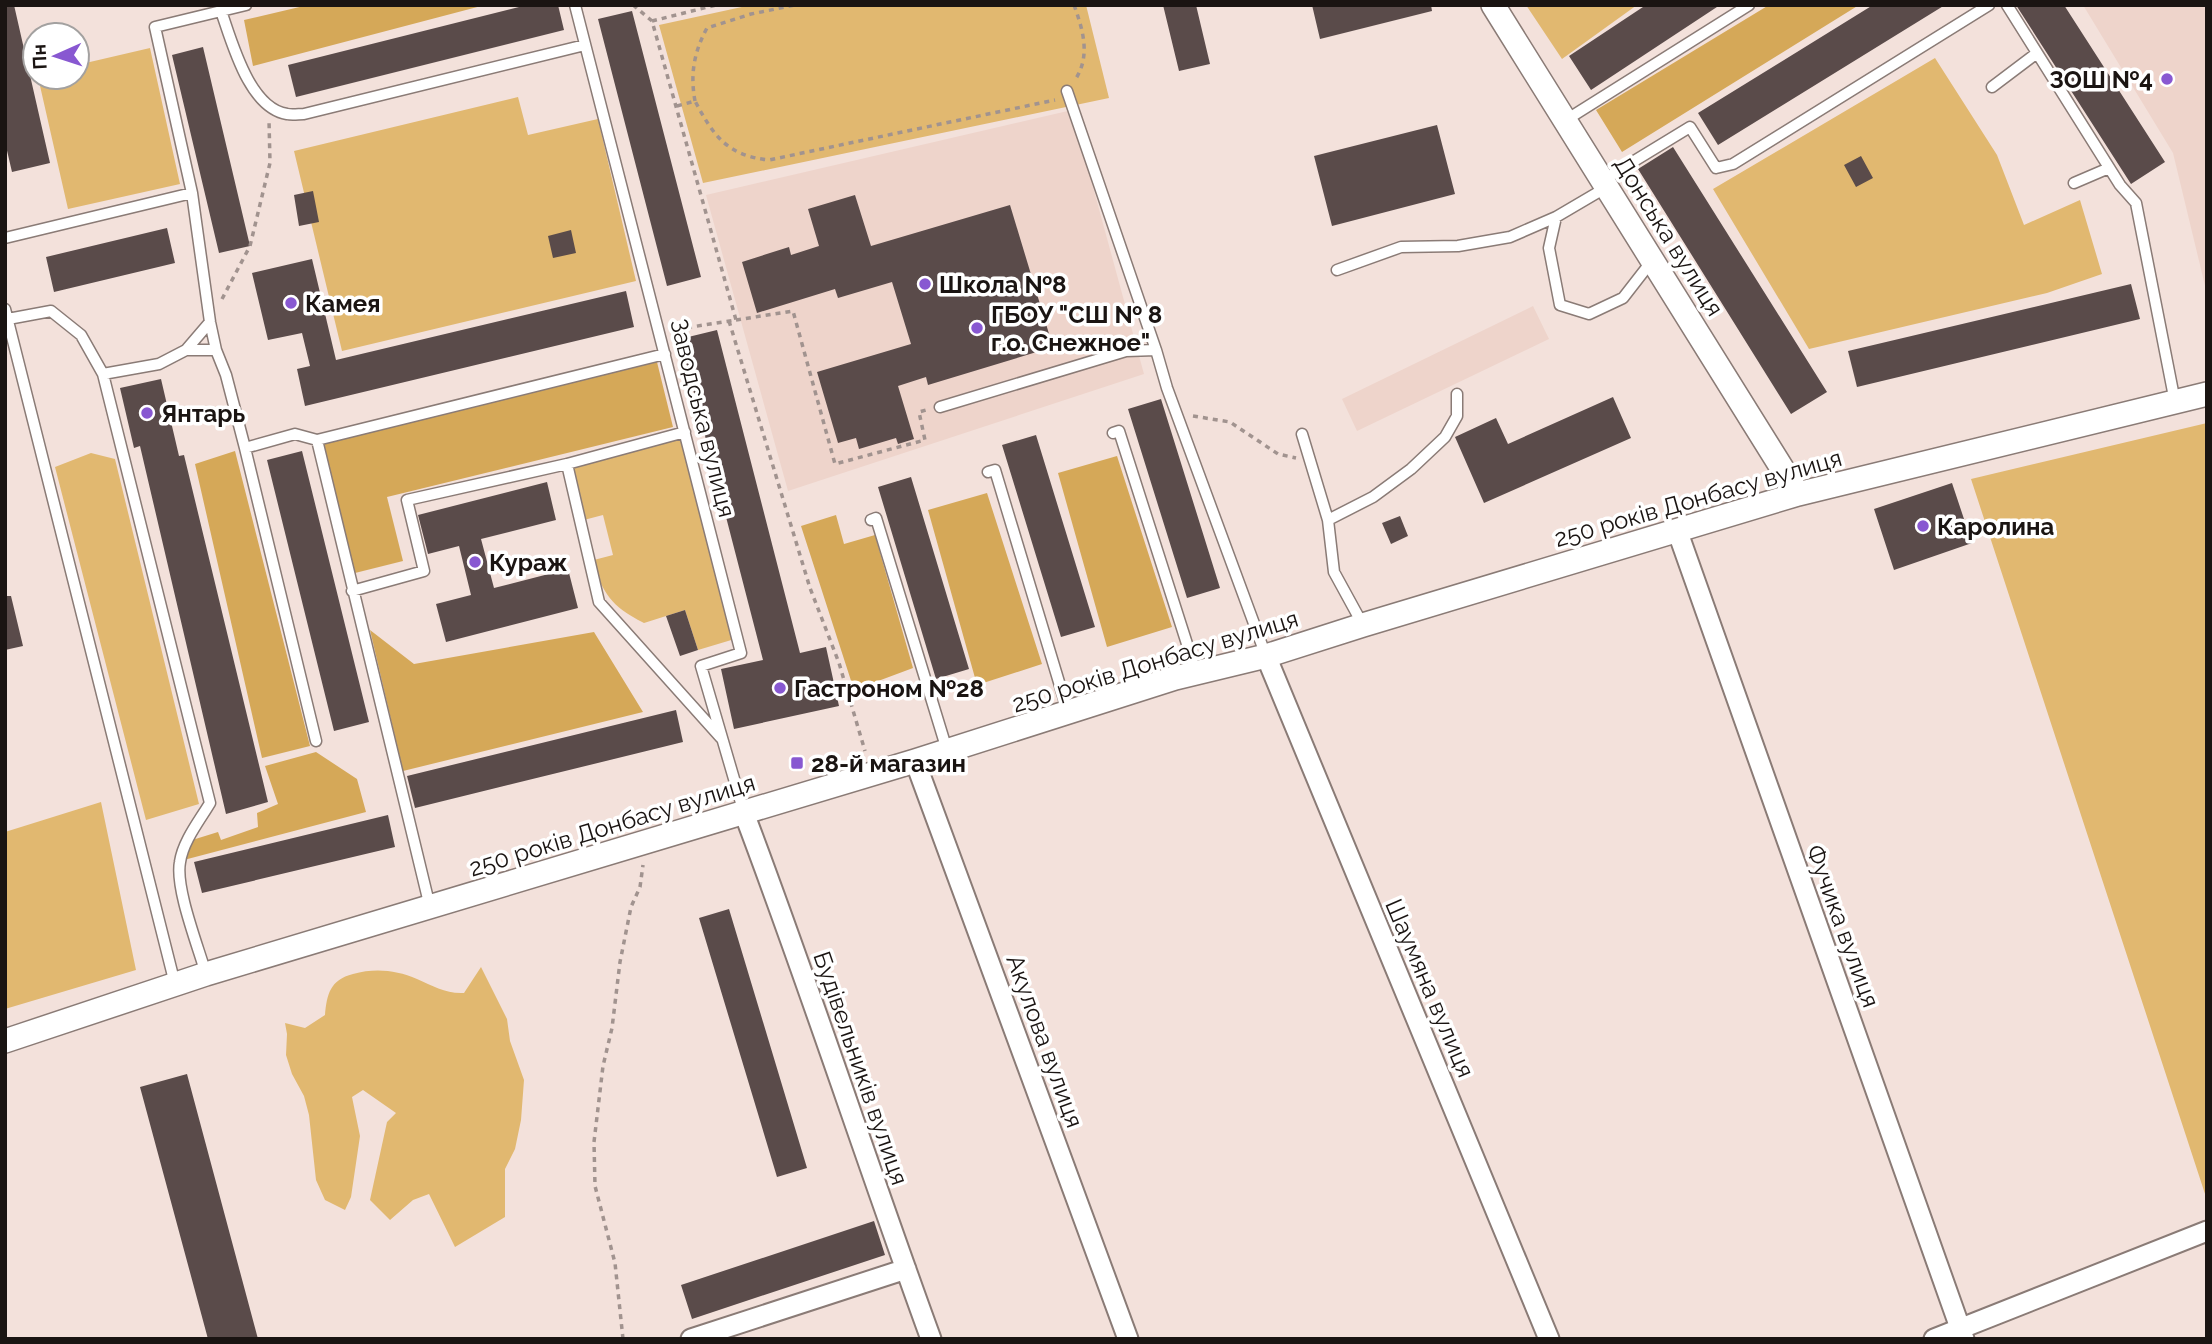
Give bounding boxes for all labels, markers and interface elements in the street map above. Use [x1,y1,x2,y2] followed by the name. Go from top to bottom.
[21,21,91,91] north arrow
[27,44,51,70] text: Пн
[2049,65,2153,94] place label: ЗОШ №4
[2159,71,2175,87] marker: ЗОШ №4
[1608,151,1730,321] street label: Донська вулиця
[939,270,1067,299] place label: Школа №8
[917,276,933,292] marker: Школа №8
[305,289,381,318] place label: Камея
[283,295,299,311] marker: Камея
[991,300,1162,357] place label: ГБОУ "СШ № 8 г.о. Снежное"
[664,316,742,520] street label: Заводська вулиця
[969,320,985,336] marker: ГБОУ "СШ № 8 г.о. Снежное"
[161,399,246,428] place label: Янтарь
[139,405,155,421] marker: Янтарь
[1551,443,1845,553] street label: 250 років Донбасу вулиця
[1937,512,2054,541] place label: Каролина
[1915,518,1931,534] marker: Каролина
[489,548,568,577] place label: Кураж
[467,554,483,570] marker: Кураж
[1008,604,1302,718] street label: 250 років Донбасу вулиця
[794,674,984,703] place label: Гастроном №28
[772,680,788,696] marker: Гастроном №28
[811,749,966,778] place label: 28-й магазин
[789,755,805,771] marker: 28-й магазин
[465,768,759,882] street label: 250 років Донбасу вулиця
[1800,841,1886,1011] street label: Фучика вулиця
[1379,894,1481,1082] street label: Шаумяна вулиця
[807,947,915,1189] street label: Будівельників вулиця
[1000,951,1090,1131] street label: Акулова вулиця

